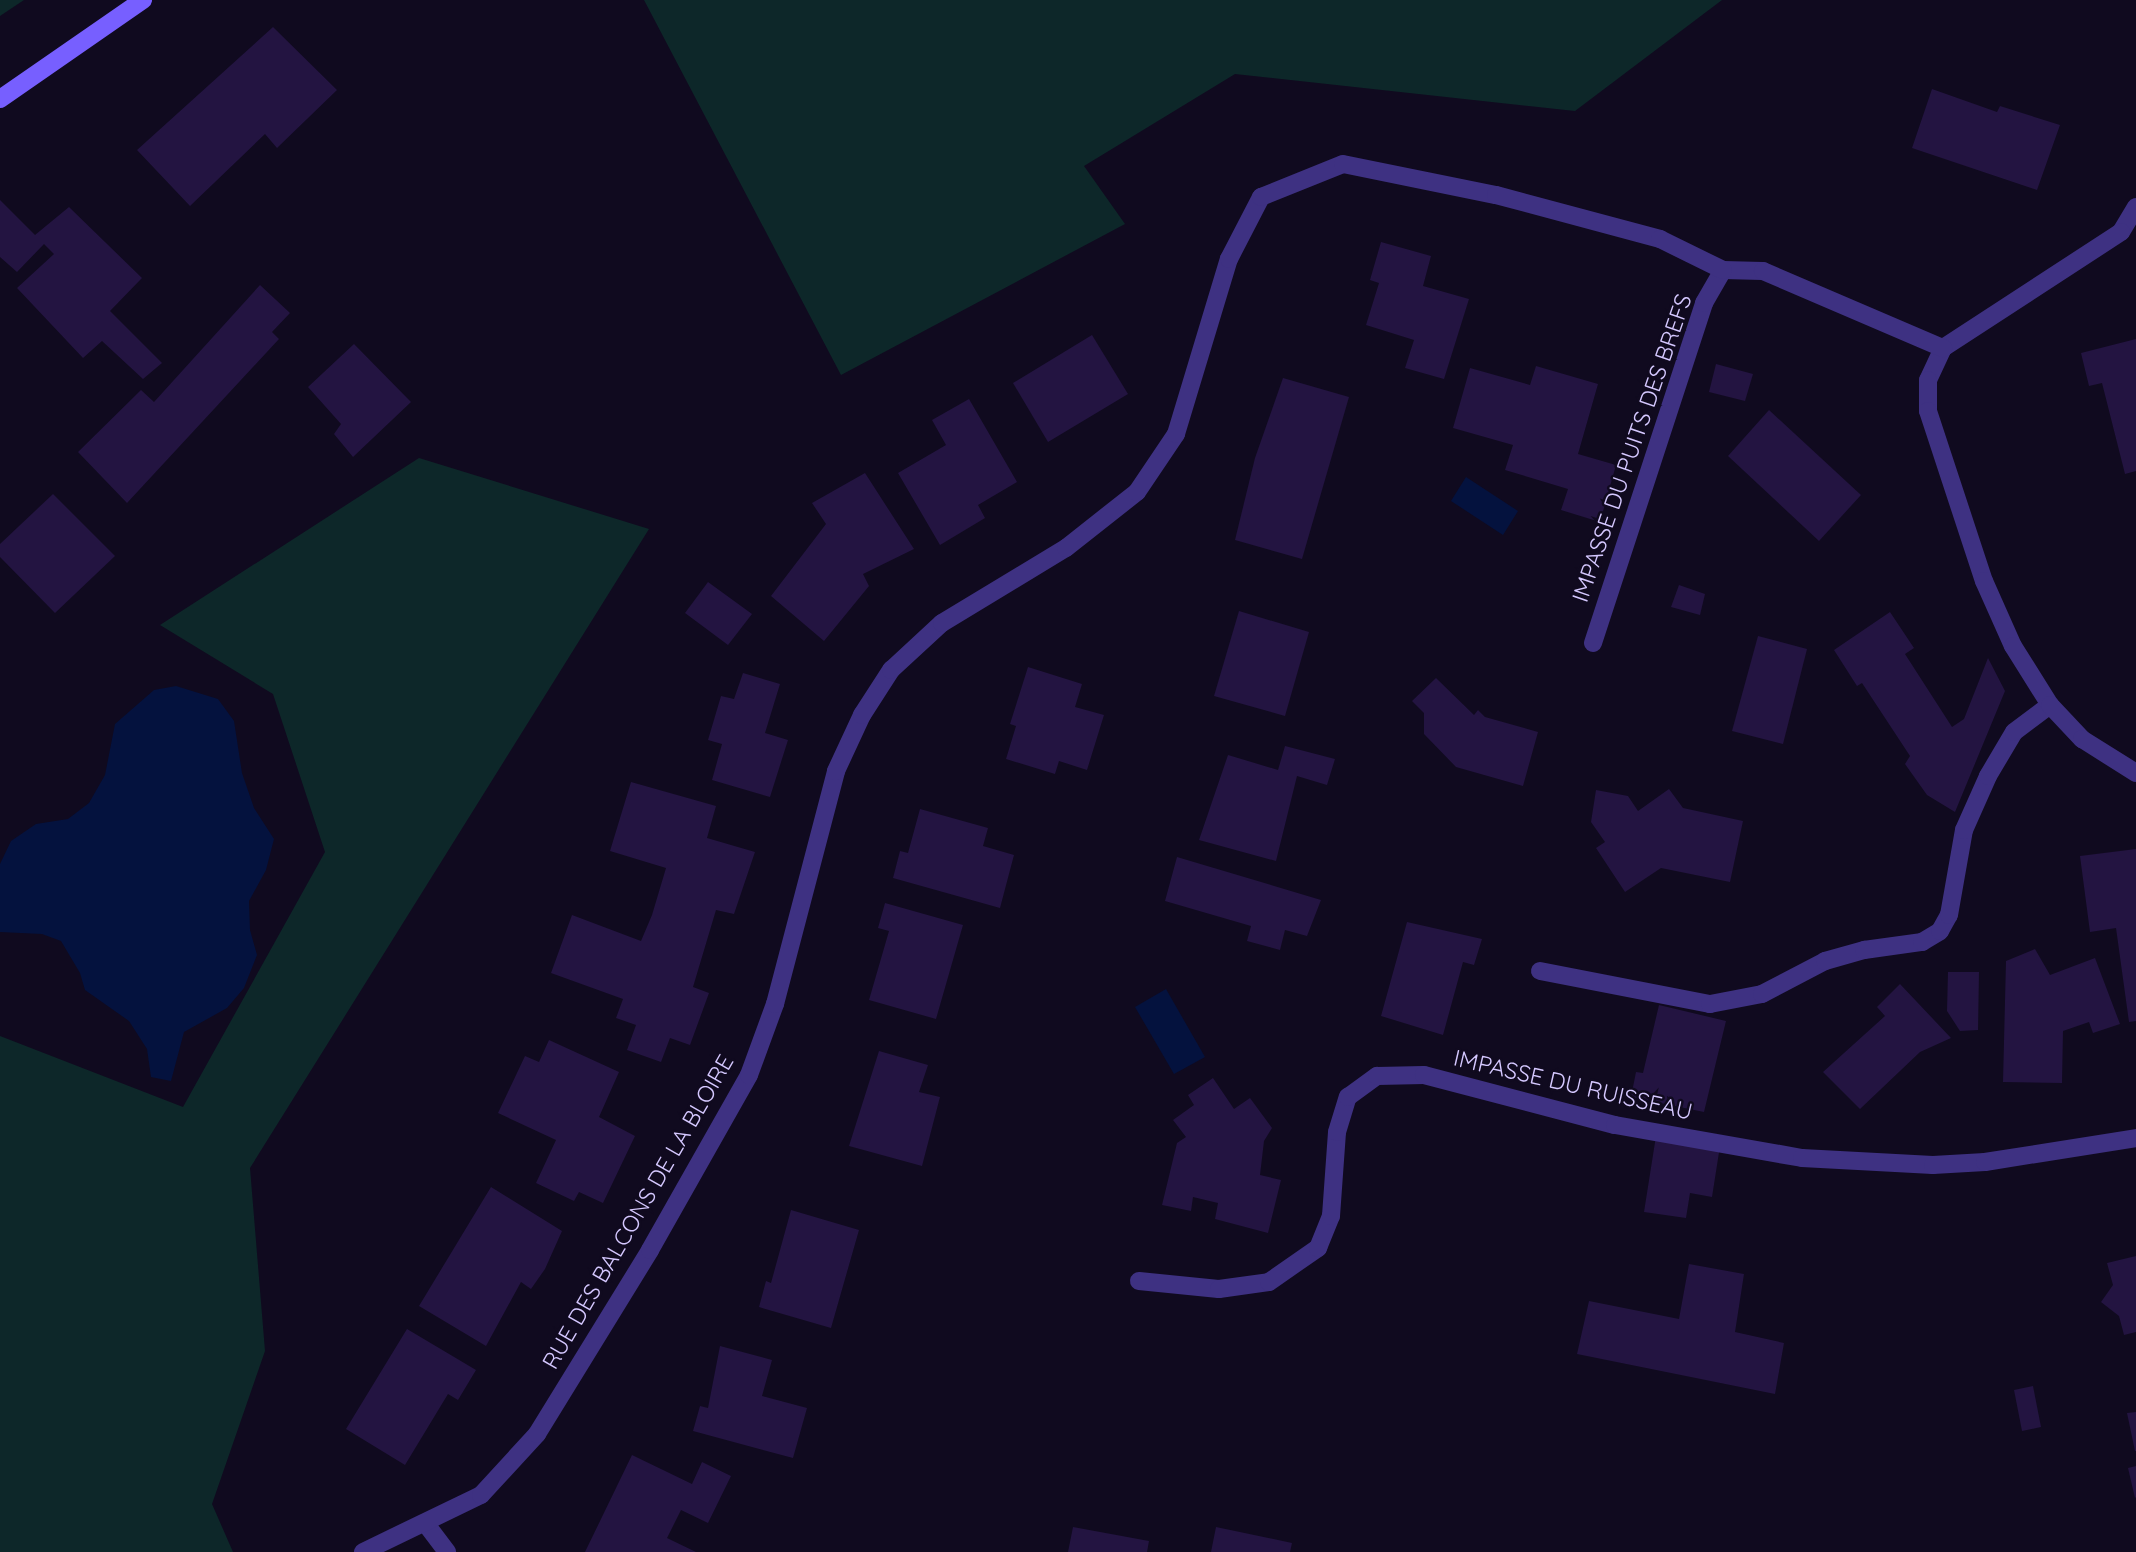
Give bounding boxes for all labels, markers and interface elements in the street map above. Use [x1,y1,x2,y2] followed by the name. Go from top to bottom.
[1566,290,1698,606] street label: IMPASSE DU PUITS DES BREFS
[1451,1044,1695,1126] street label: IMPASSE DU RUISSEAU
[536,1050,740,1374] street label: RUE DES BALCONS DE LA BLOIRE

